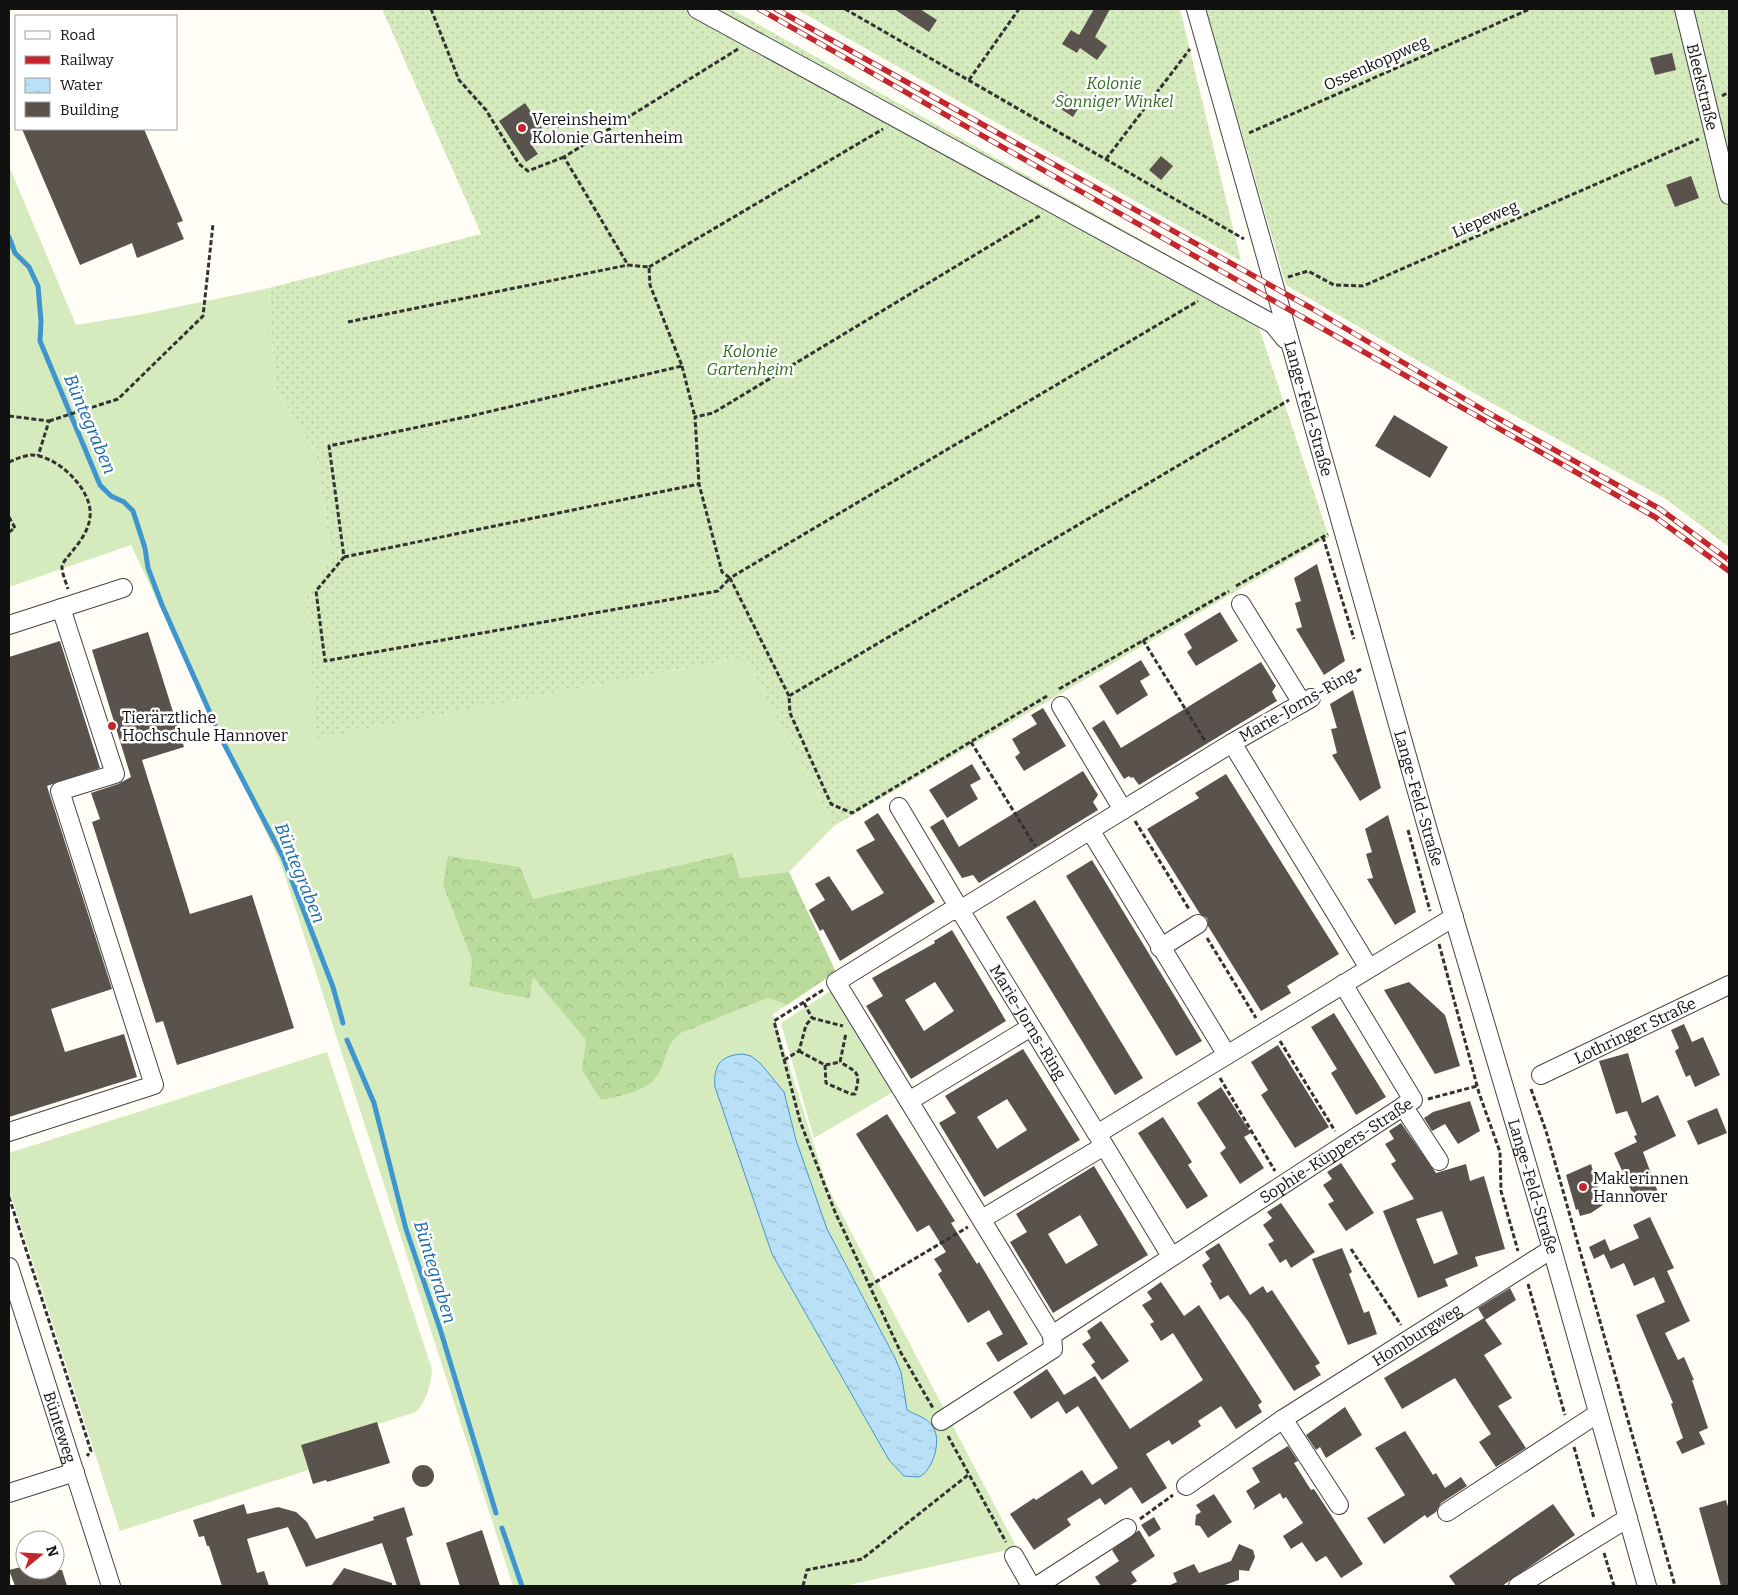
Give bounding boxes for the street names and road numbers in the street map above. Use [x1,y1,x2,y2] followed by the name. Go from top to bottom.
[1321,31,1431,95] street label: Ossenkoppweg
[1683,41,1722,132] street label: Bleekstraße
[1449,196,1521,242] street label: Liepeweg
[1281,338,1337,478] street label: Lange-Feld-Straße
[1236,664,1358,746] street label: Marie-Jorns-Ring
[1391,728,1448,868] street label: Lange-Feld-Straße
[986,961,1071,1083] street label: Marie-Jorns-Ring
[1571,993,1699,1067] street label: Lothringer Straße
[1256,1093,1416,1207] street label: Sophie-Küppers-Straße
[1504,1117,1563,1256] street label: Lange-Feld-Straße
[1369,1299,1465,1370] street label: Homburgweg
[40,1389,81,1465] street label: Bünteweg

